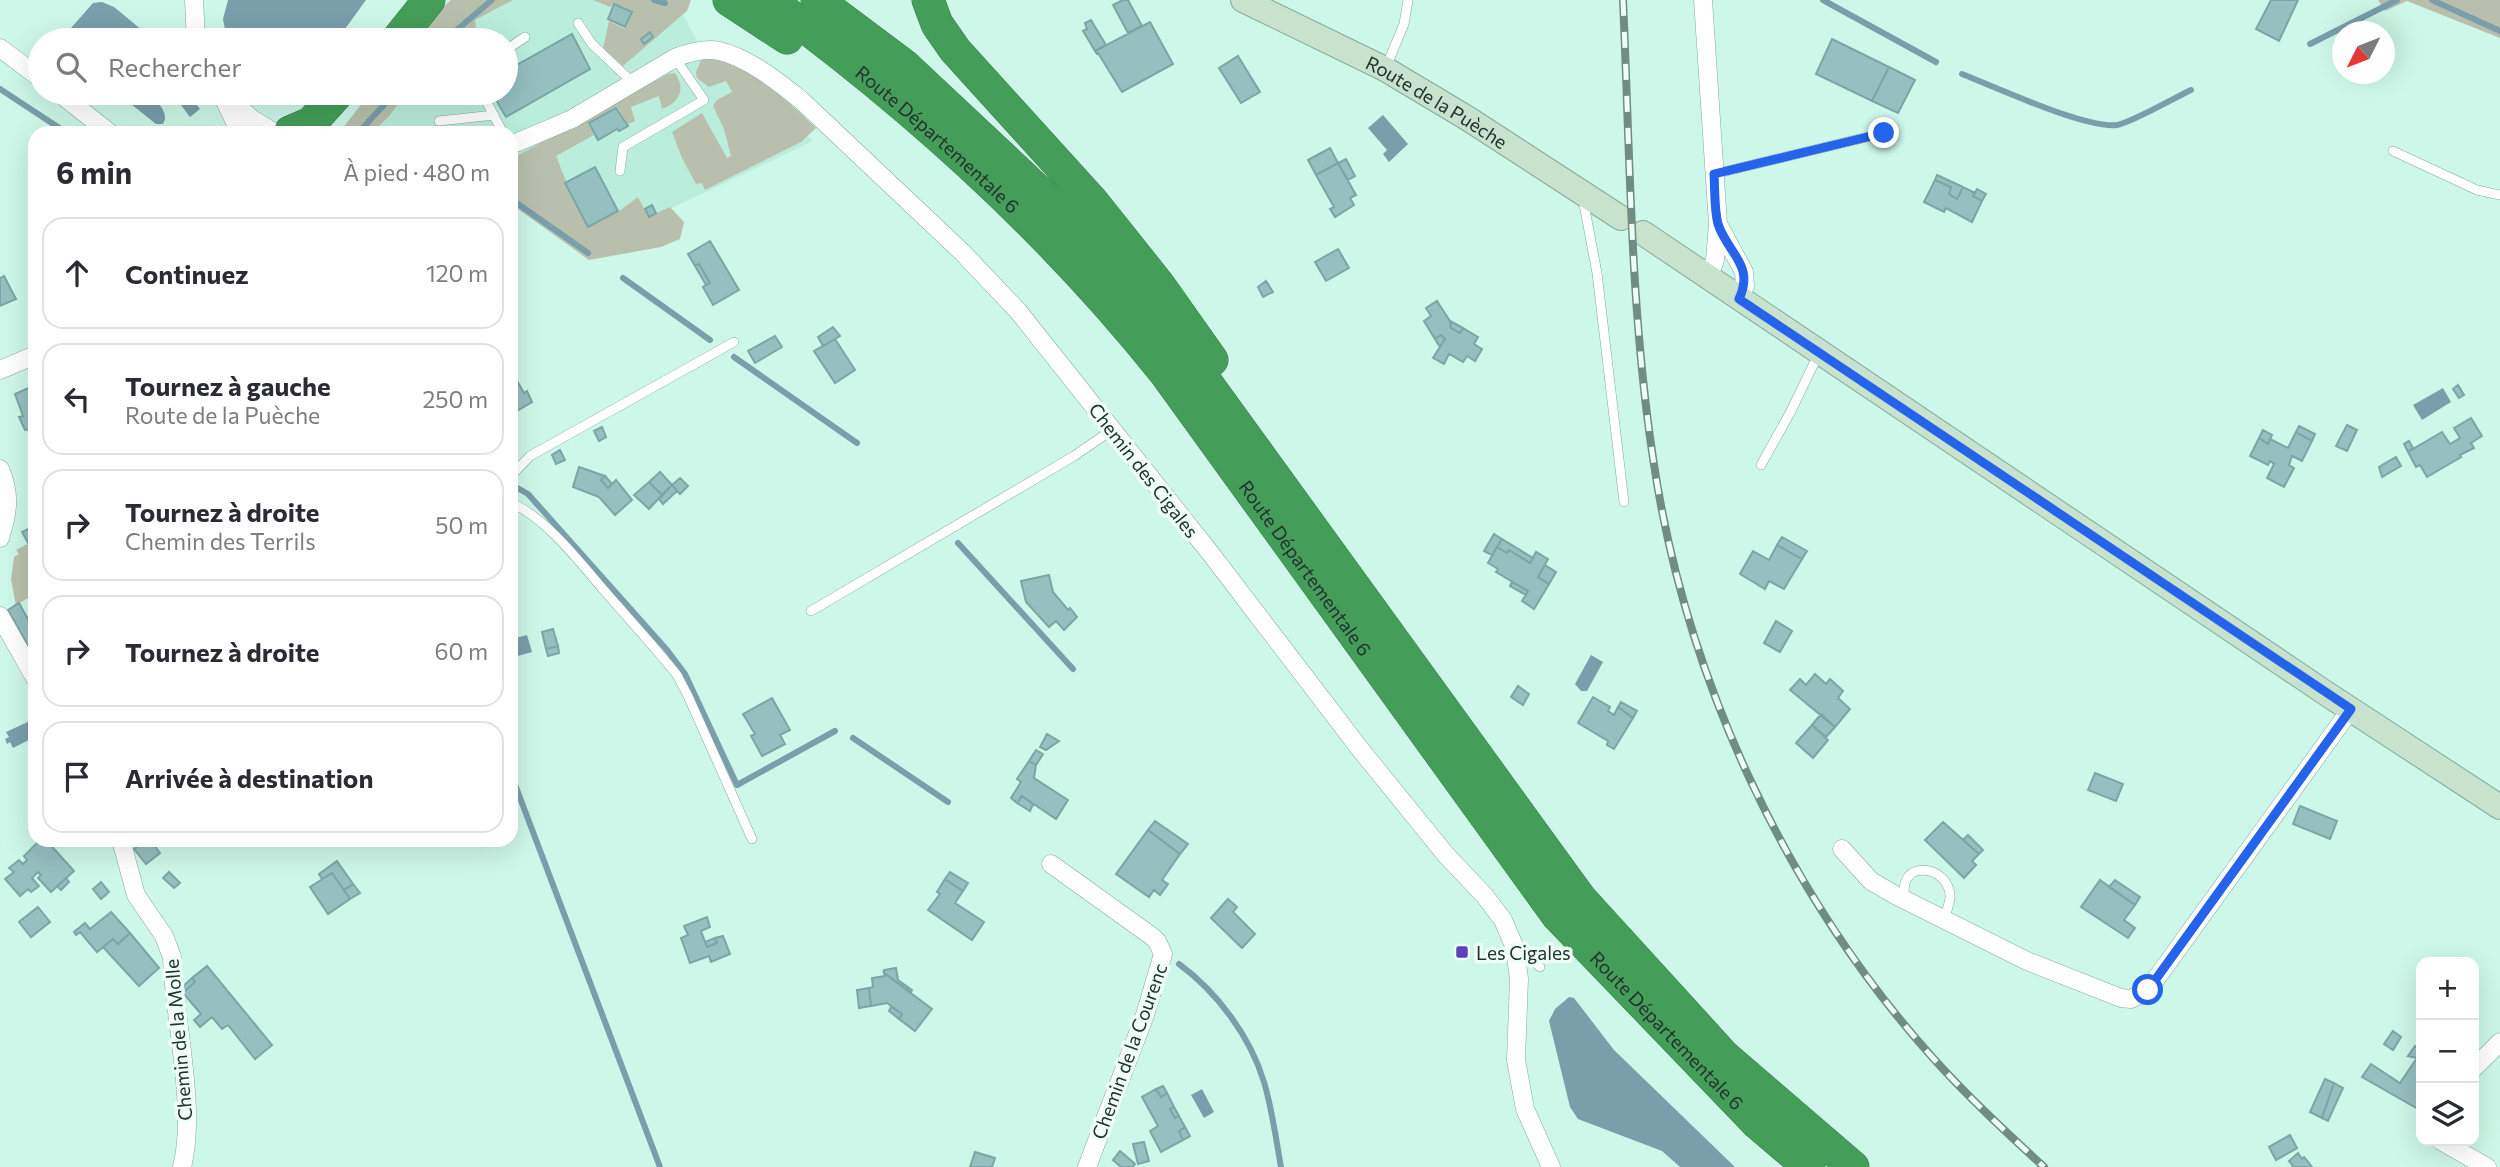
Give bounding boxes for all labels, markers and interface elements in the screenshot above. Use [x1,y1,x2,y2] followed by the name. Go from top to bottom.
[2332,21,2395,84] north arrow
[28,28,518,105] search box
[52,48,90,86] icon: search
[1362,50,1512,153] street label: Route de la Puèche
[108,51,242,82] text: Rechercher
[852,60,1025,217] street label: Route Départementale 6
[1868,117,1899,148] route end
[56,153,132,190] text: 6 min
[343,158,490,186] text: À pied · 480 m
[58,254,96,292] icon: ahead
[125,258,249,289] text: Continuez
[426,259,488,287] text: 120 m
[125,370,331,401] text: Tournez à gauche
[58,380,96,418] icon: left
[423,385,488,413] text: 250 m
[1084,398,1204,542] street label: Chemin des Cigales
[125,401,320,429] text: Route de la Puèche
[1235,475,1377,660] street label: Route Départementale 6
[125,496,320,527] text: Tournez à droite
[58,506,96,544] icon: right
[435,511,488,539] text: 50 m
[125,527,316,555] text: Chemin des Terrils
[58,632,96,670] icon: right
[125,636,320,667] text: Tournez à droite
[435,637,488,665] text: 60 m
[58,758,96,796] icon: arrive
[125,762,373,793] text: Arrivée à destination
[1476,941,1571,964] place label: Les Cigales
[1454,944,1470,960] marker: Les Cigales
[1586,946,1749,1114] street label: Route Départementale 6
[2416,957,2479,1146] map controls
[2416,957,2479,1020] button: +
[159,958,197,1122] street label: Chemin de la Molle
[1086,960,1172,1142] street label: Chemin de la Courenc
[2132,974,2163,1005] route start
[2416,1020,2479,1083] button: −
[2416,1083,2479,1146] button: layers

